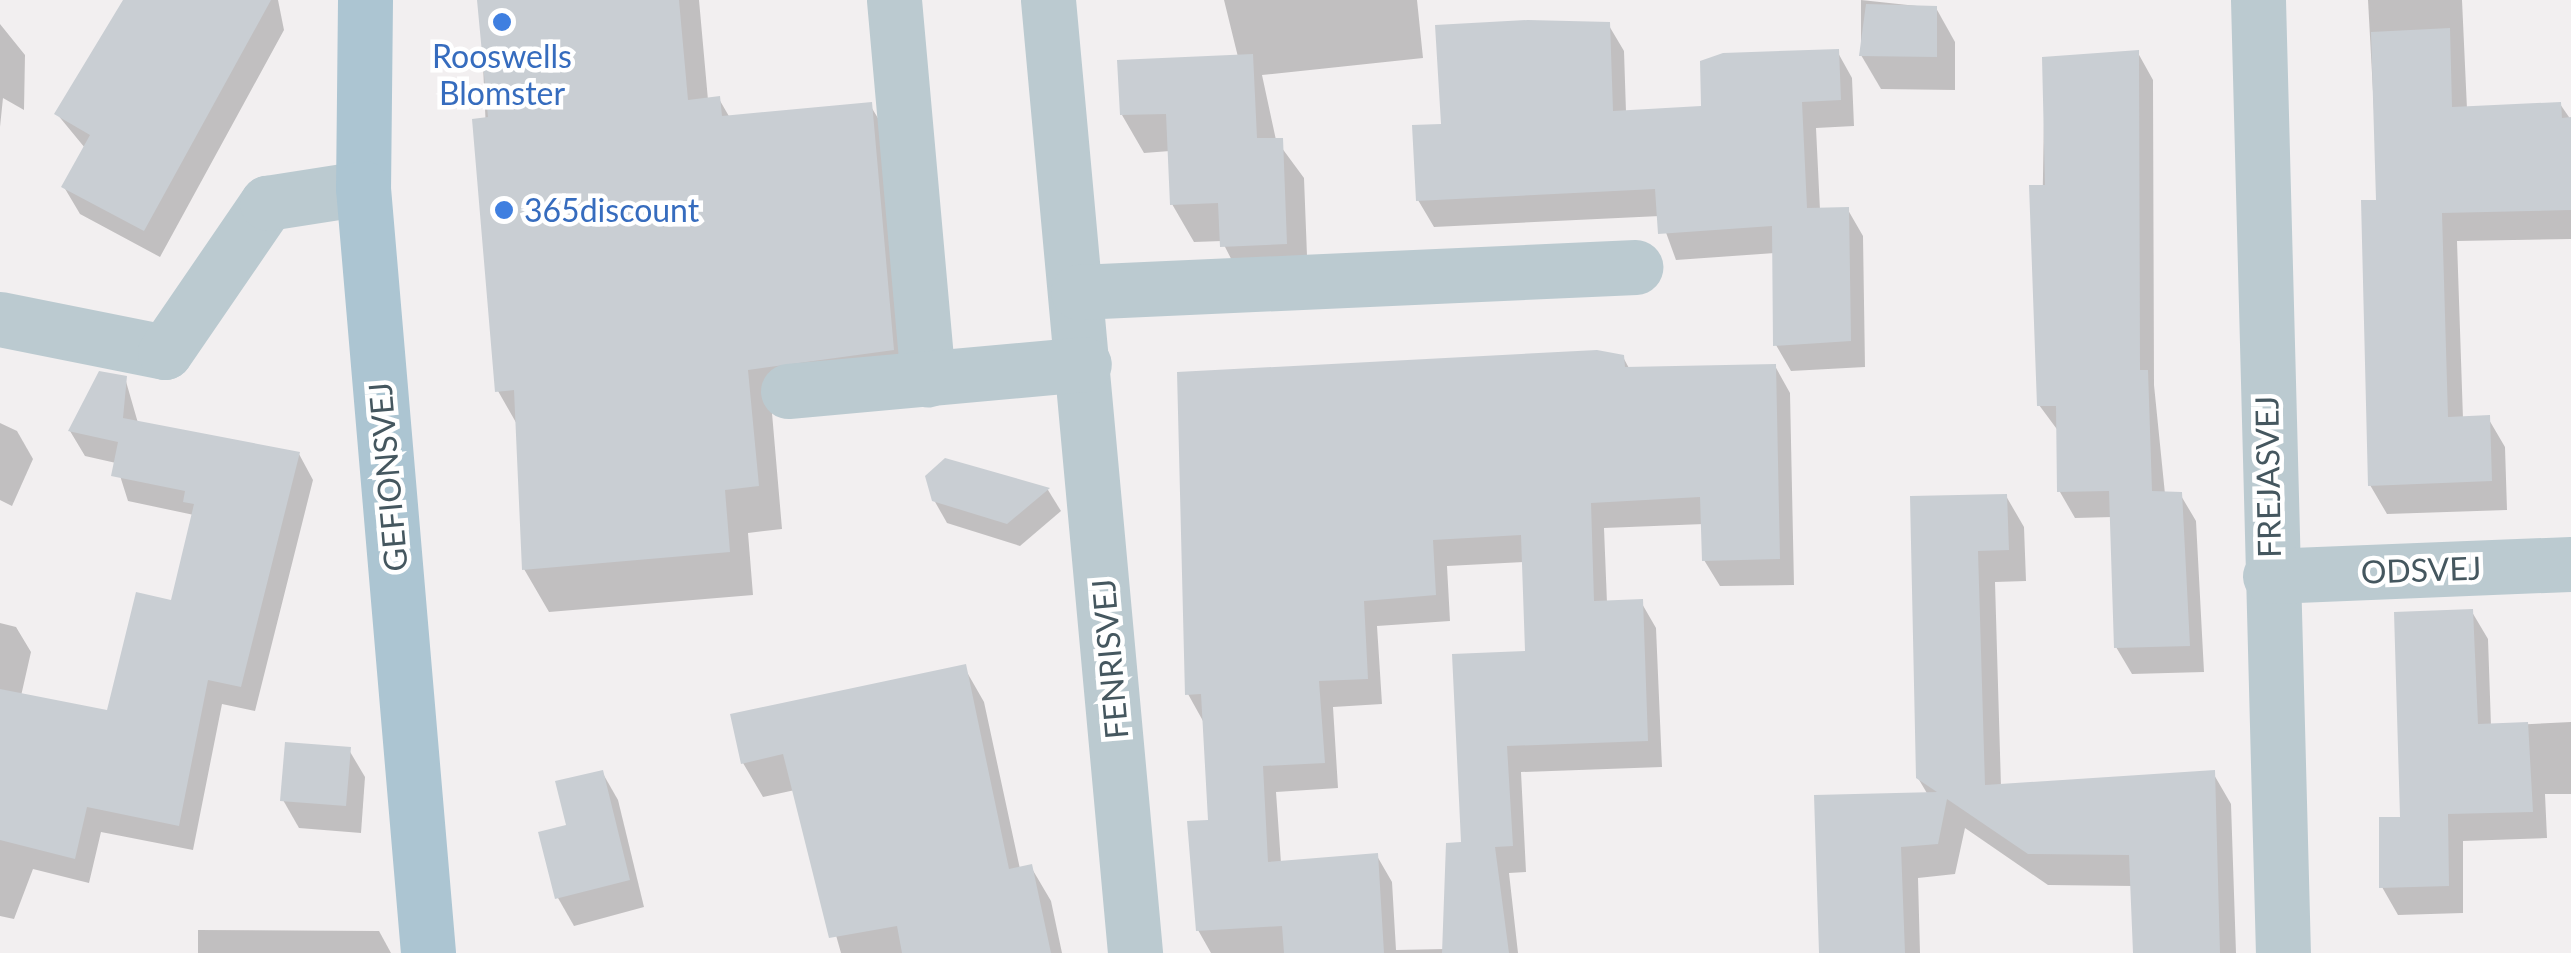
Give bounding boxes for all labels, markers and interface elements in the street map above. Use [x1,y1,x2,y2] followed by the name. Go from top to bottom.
[491,11,513,33] marker: Rooswells Blomster
[432,38,572,113] place label: Rooswells Blomster
[524,191,699,229] place label: 365discount
[493,199,515,221] marker: 365discount
[361,381,415,573] street label: GEFIONSVEJ
[2247,396,2289,558] street label: FREJASVEJ
[2360,549,2482,591] street label: ODSVEJ
[1084,577,1136,741] street label: FENRISVEJ

